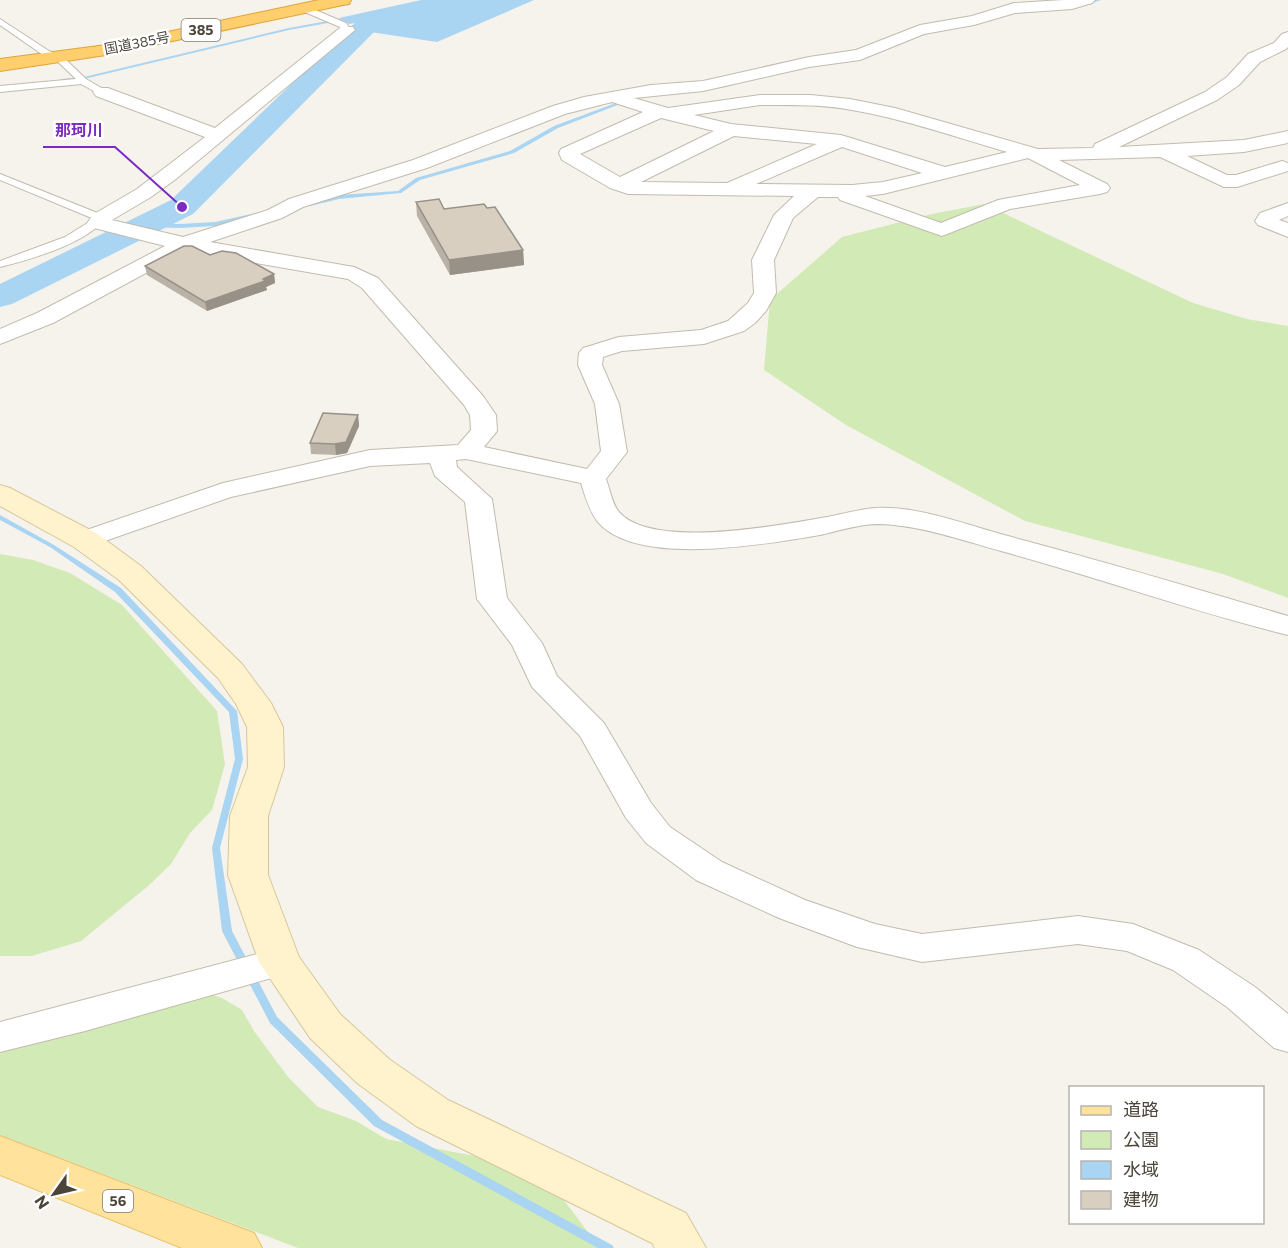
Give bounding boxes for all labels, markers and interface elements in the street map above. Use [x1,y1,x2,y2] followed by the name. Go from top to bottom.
[182,19,220,41] road number: 385
[103,28,171,57] street label: 国道385号
[43,113,115,147] callout: 那珂川
[55,120,103,139] text: 那珂川
[1069,1086,1264,1224] legend
[1123,1098,1159,1120] text: 道路
[1123,1128,1159,1150] text: 公園
[1123,1158,1159,1180] text: 水域
[24,1164,84,1224] north arrow
[1123,1188,1159,1210] text: 建物
[103,1190,133,1212] road number: 56
[30,1192,52,1213] text: N

